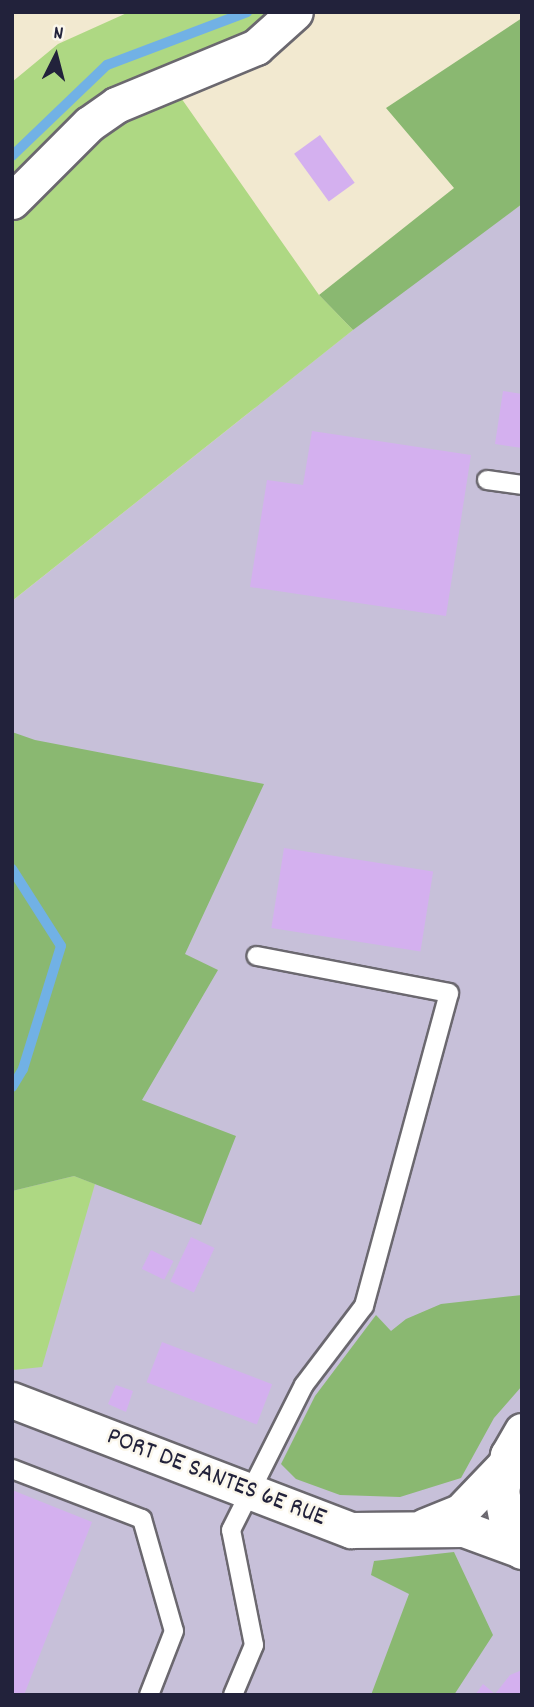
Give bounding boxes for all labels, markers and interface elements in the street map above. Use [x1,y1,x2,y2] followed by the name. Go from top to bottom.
[21,21,91,91] north arrow
[52,21,64,49] text: N
[102,1422,330,1534] street label: PORT DE SANTES 6E RUE

